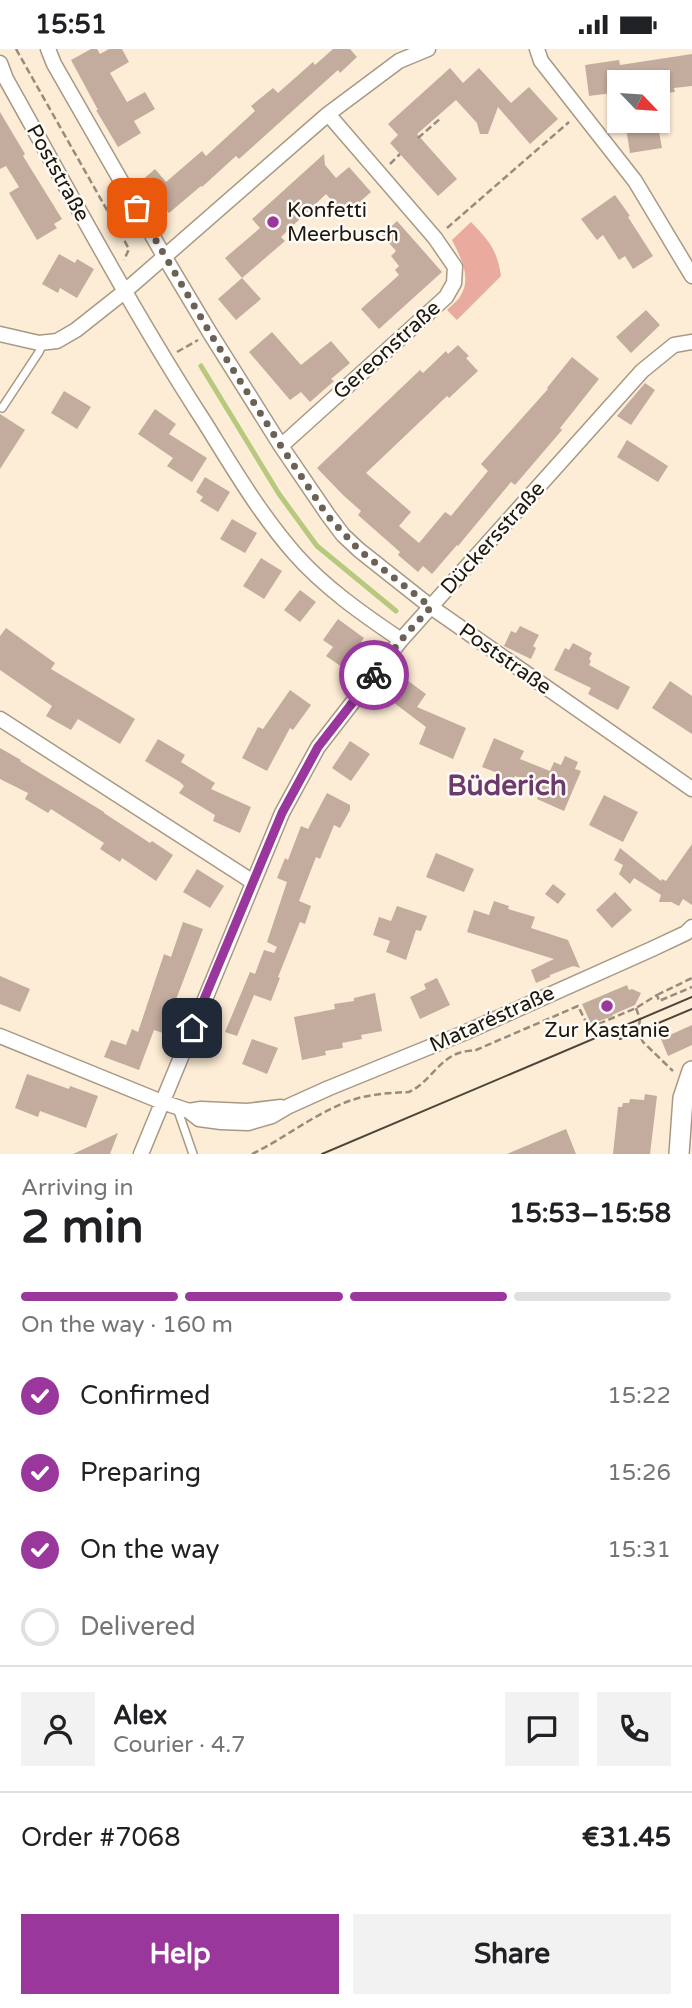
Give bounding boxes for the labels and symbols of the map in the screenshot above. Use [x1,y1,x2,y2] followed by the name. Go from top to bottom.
[607,70,670,133] north arrow
[21,120,95,226] street label: Poststraße
[107,178,167,238] pin
[287,198,399,247] place label: Konfetti Meerbusch
[265,214,281,230] marker: Konfetti Meerbusch
[328,295,446,405] street label: Gereonstraße
[436,476,550,600] street label: Dückersstraße
[454,618,556,700] street label: Poststraße
[339,640,409,710] courier
[447,769,567,803] district label: Büderich
[426,980,558,1058] street label: Mataréstraße
[162,998,222,1058] pin
[599,998,615,1014] marker: Zur Kastanie
[544,1018,670,1043] place label: Zur Kastanie

